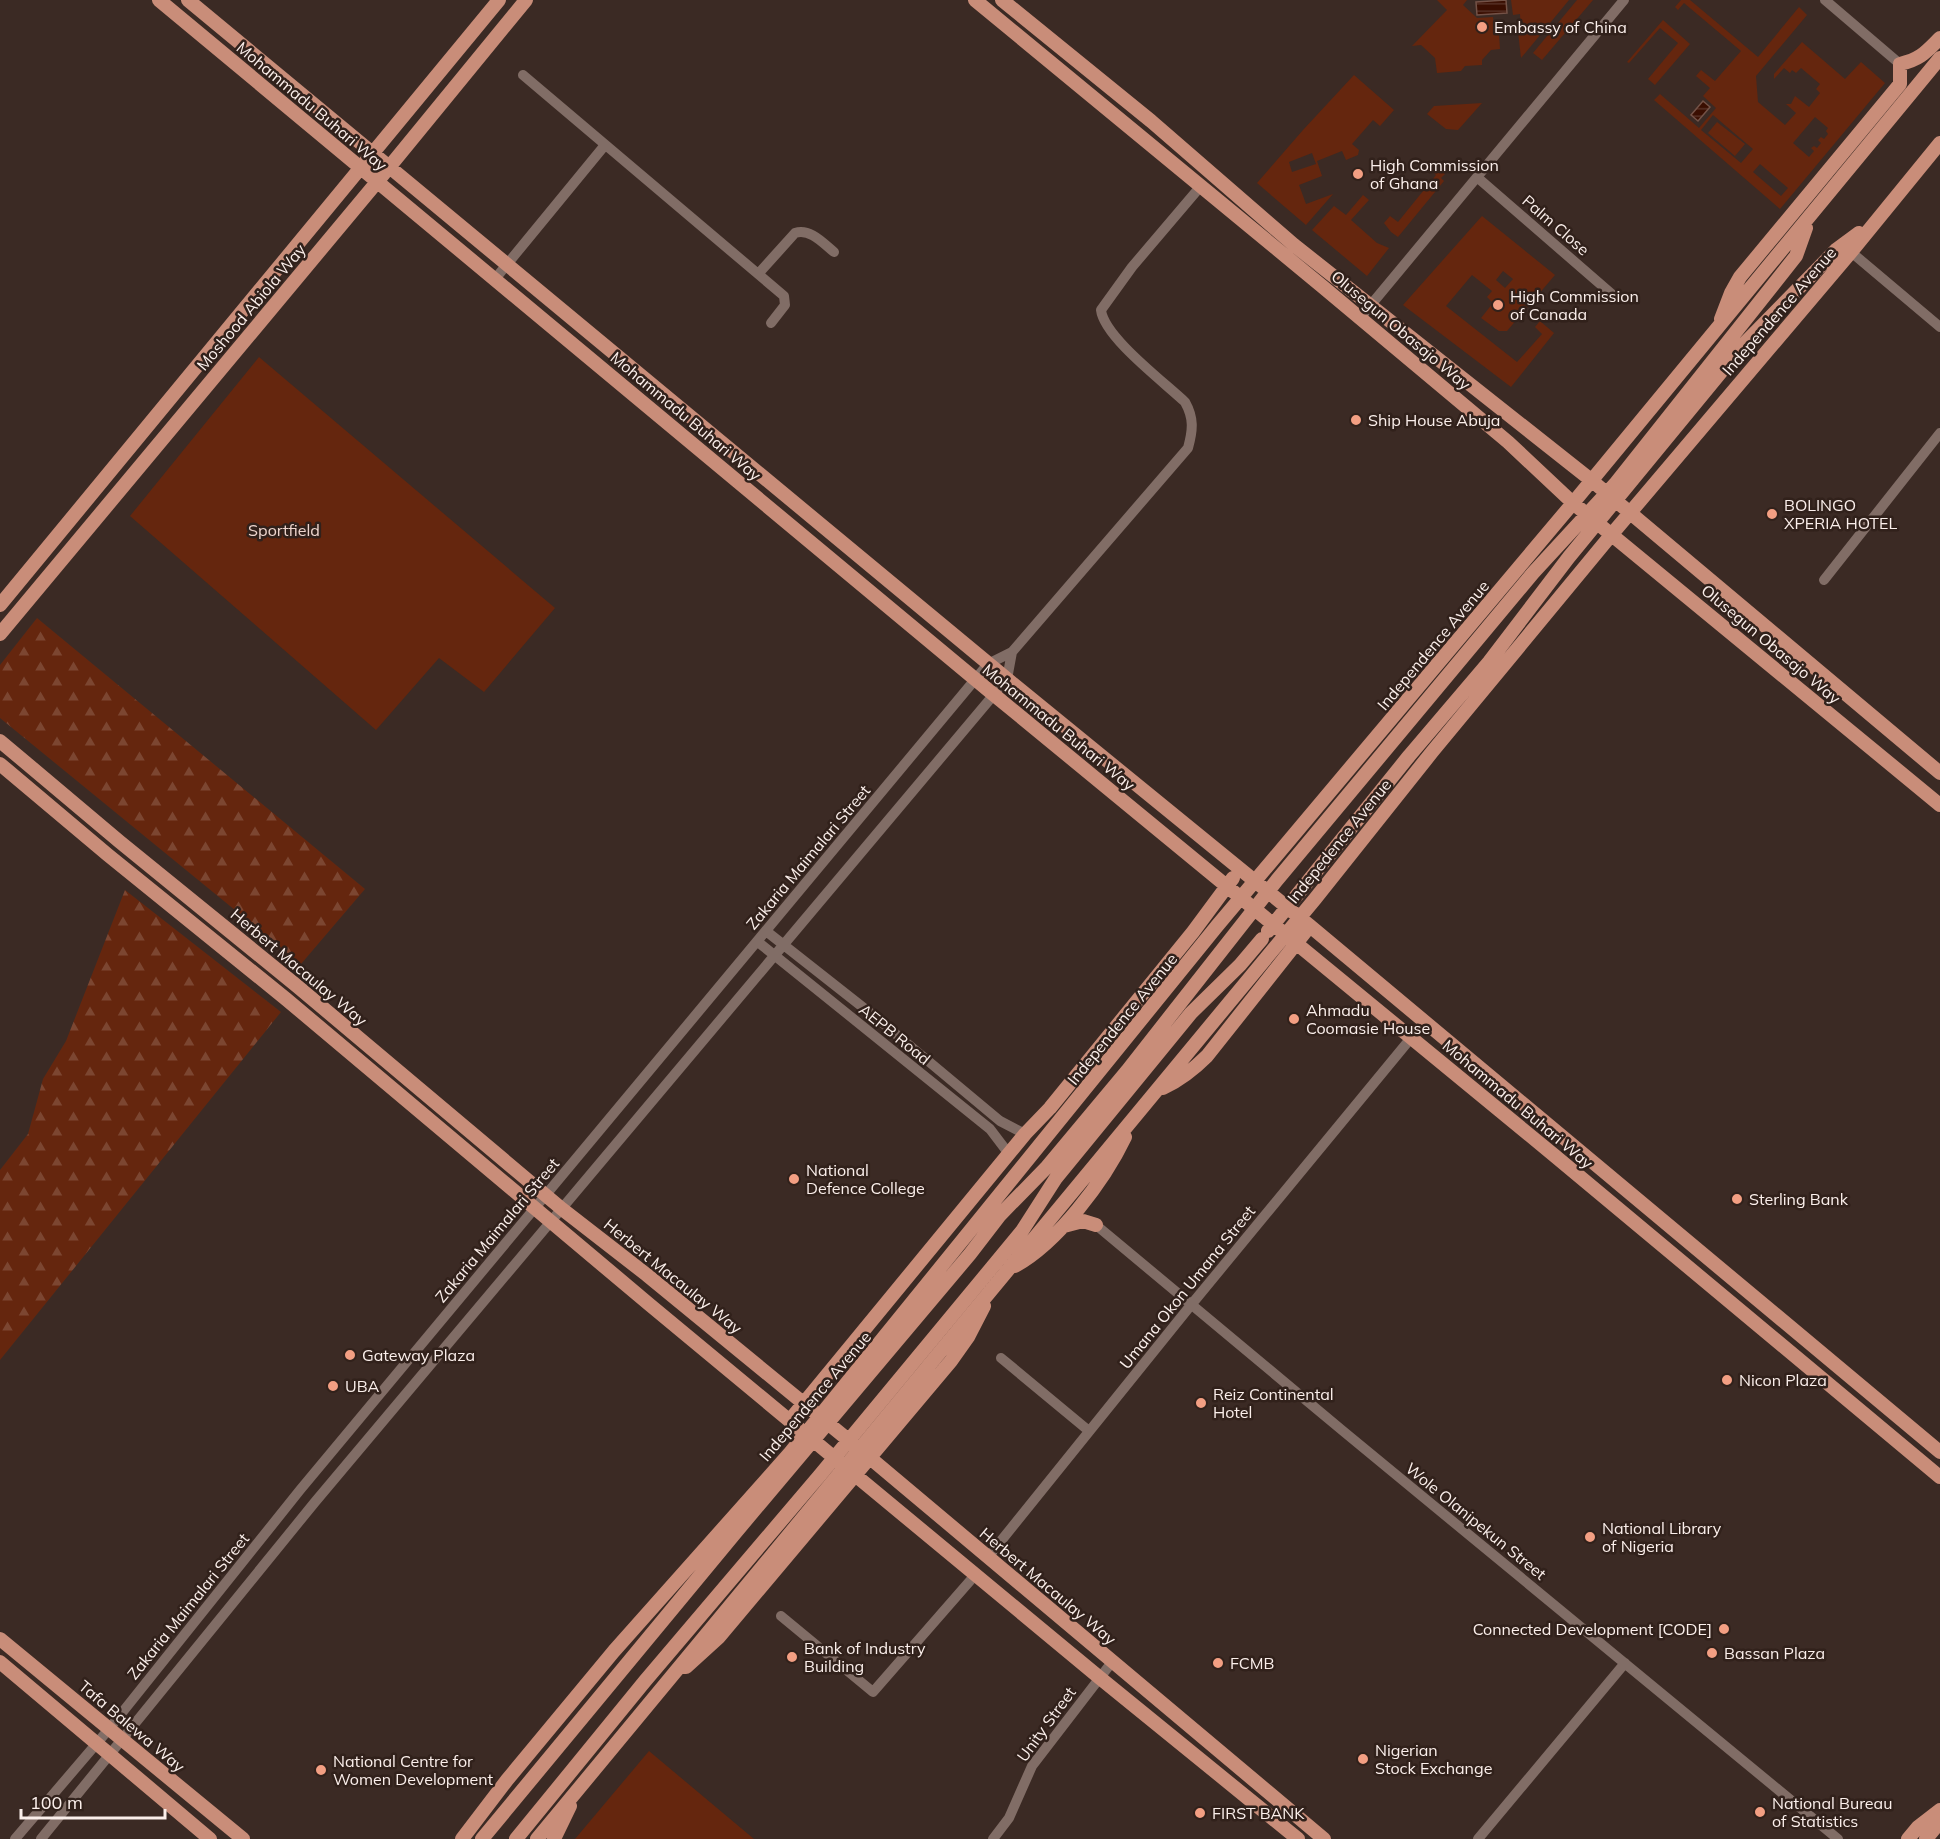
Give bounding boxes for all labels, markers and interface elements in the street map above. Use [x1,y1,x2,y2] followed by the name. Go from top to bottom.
[1494,17,1627,37] place label: Embassy of China
[1475,20,1489,34] marker: Embassy of China
[233,37,392,175] street label: Mohammadu Buhari Way
[1370,155,1499,193] place label: High Commission of Ghana
[1351,167,1365,181] marker: High Commission of Ghana
[1518,190,1594,260] street label: Palm Close
[192,239,310,374] street label: Moshood Abiola Way
[1718,243,1840,379] street label: Independence Avenue
[1327,266,1475,394] street label: Olusegun Obasajo Way
[1510,286,1639,324] place label: High Commission of Canada
[1491,298,1505,312] marker: High Commission of Canada
[607,347,766,485] street label: Mohammadu Buhari Way
[1368,410,1500,430] place label: Ship House Abuja
[1349,413,1363,427] marker: Ship House Abuja
[1784,495,1897,533] place label: BOLINGO XPERIA HOTEL
[1765,507,1779,521] marker: BOLINGO XPERIA HOTEL
[248,520,320,540] park label: Sportfield
[1373,576,1493,714] street label: Independence Avenue
[1697,580,1845,708] street label: Olusegun Obasajo Way
[979,659,1140,795] street label: Mohammadu Buhari Way
[1283,775,1395,907] street label: Indepedence Avenue
[742,780,875,933] street label: Zakaria Maimalari Street
[227,904,372,1030] street label: Herbert Macaulay Way
[1063,949,1181,1089] street label: Independence Avenue
[855,999,935,1069] street label: AEPB Road
[1306,1000,1430,1038] place label: Ahmadu Coomasie House
[1287,1012,1301,1026] marker: Ahmadu Coomasie House
[1439,1035,1598,1173] street label: Mohammadu Buhari Way
[431,1153,564,1306] street label: Zakaria Maimalari Street
[806,1160,925,1198] place label: National Defence College
[787,1172,801,1186] marker: National Defence College
[1749,1189,1849,1209] place label: Sterling Bank
[1730,1192,1744,1206] marker: Sterling Bank
[1115,1201,1259,1373] street label: Umana Okon Umana Street
[600,1214,747,1338] street label: Herbert Macaulay Way
[755,1327,875,1465] street label: Independence Avenue
[362,1345,475,1365] place label: Gateway Plaza
[343,1348,357,1362] marker: Gateway Plaza
[1739,1370,1827,1390] place label: Nicon Plaza
[1720,1373,1734,1387] marker: Nicon Plaza
[345,1376,379,1396] place label: UBA
[326,1379,340,1393] marker: UBA
[1213,1384,1334,1422] place label: Reiz Continental Hotel
[1194,1396,1208,1410] marker: Reiz Continental Hotel
[1402,1458,1551,1584] street label: Wole Olanipekun Street
[1602,1518,1722,1556] place label: National Library of Nigeria
[976,1523,1121,1649] street label: Herbert Macaulay Way
[123,1529,253,1683] street label: Zakaria Maimalari Street
[1583,1530,1597,1544] marker: National Library of Nigeria
[1473,1619,1712,1639] place label: Connected Development [CODE]
[1717,1622,1731,1636] marker: Connected Development [CODE]
[804,1638,926,1676] place label: Bank of Industry Building
[1724,1643,1825,1663] place label: Bassan Plaza
[1705,1646,1719,1660] marker: Bassan Plaza
[785,1650,799,1664] marker: Bank of Industry Building
[1230,1653,1274,1673] place label: FCMB
[1211,1656,1225,1670] marker: FCMB
[75,1676,190,1777] street label: Tafa Balewa Way
[1012,1682,1080,1765] street label: Unity Street
[1375,1740,1492,1778] place label: Nigerian Stock Exchange
[333,1751,494,1789] place label: National Centre for Women Development
[1356,1752,1370,1766] marker: Nigerian Stock Exchange
[314,1763,328,1777] marker: National Centre for Women Development
[21,1782,165,1820] scale bar
[30,1791,83,1814] text: 100 m
[1772,1793,1892,1831] place label: National Bureau of Statistics
[1212,1803,1305,1823] place label: FIRST BANK
[1753,1805,1767,1819] marker: National Bureau of Statistics
[1193,1806,1207,1820] marker: FIRST BANK

